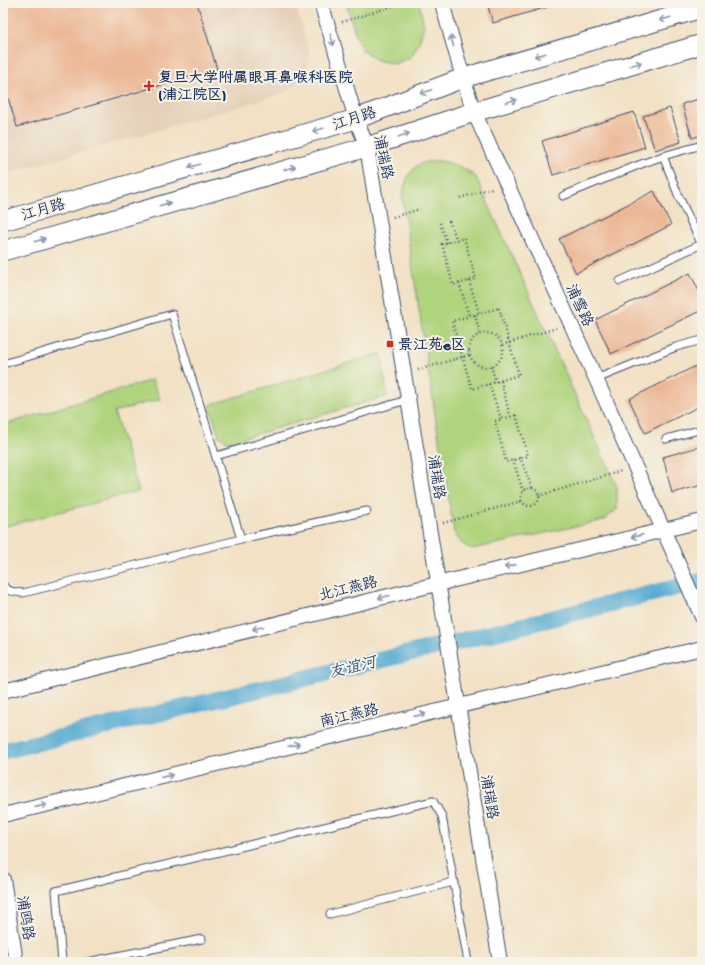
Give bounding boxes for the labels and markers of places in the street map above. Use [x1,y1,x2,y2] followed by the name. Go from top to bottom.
[158,69,353,105] place label: 复旦大学附属眼耳鼻喉科医院 (浦江院区)
[143,80,155,92] marker: 复旦大学附属眼耳鼻喉科医院 (浦江院区)
[398,337,466,355] place label: 景江苑e区
[385,339,395,349] marker: 景江苑e区

